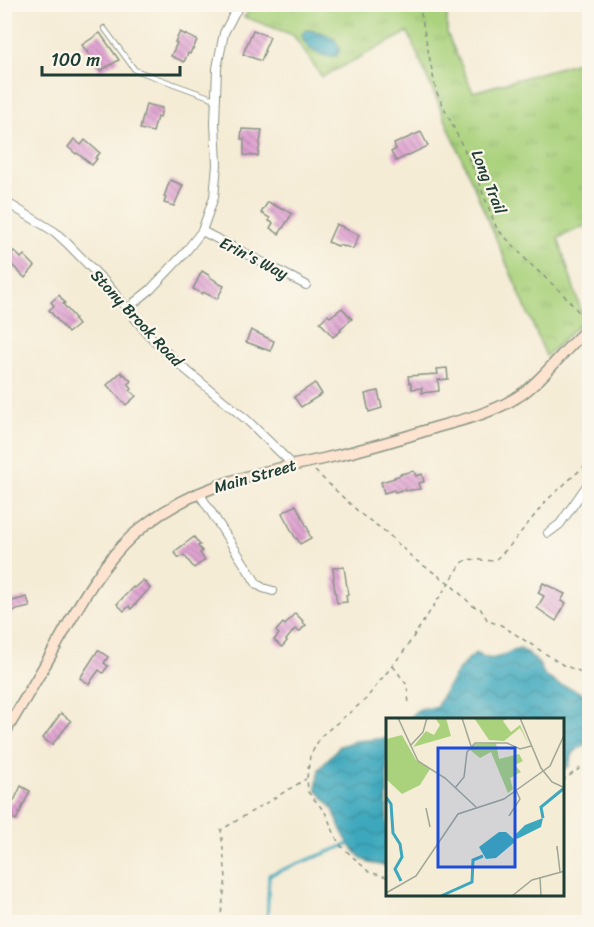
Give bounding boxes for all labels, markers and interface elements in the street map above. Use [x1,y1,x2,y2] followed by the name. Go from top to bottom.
[42,39,180,77] scale bar
[51,44,100,76] text: 100 m
[463,145,515,219] street label: Long Trail
[215,228,294,288] street label: Erin's Way
[83,262,192,375] street label: Stony Brook Road
[210,450,300,502] street label: Main Street
[386,718,564,897] inset map

